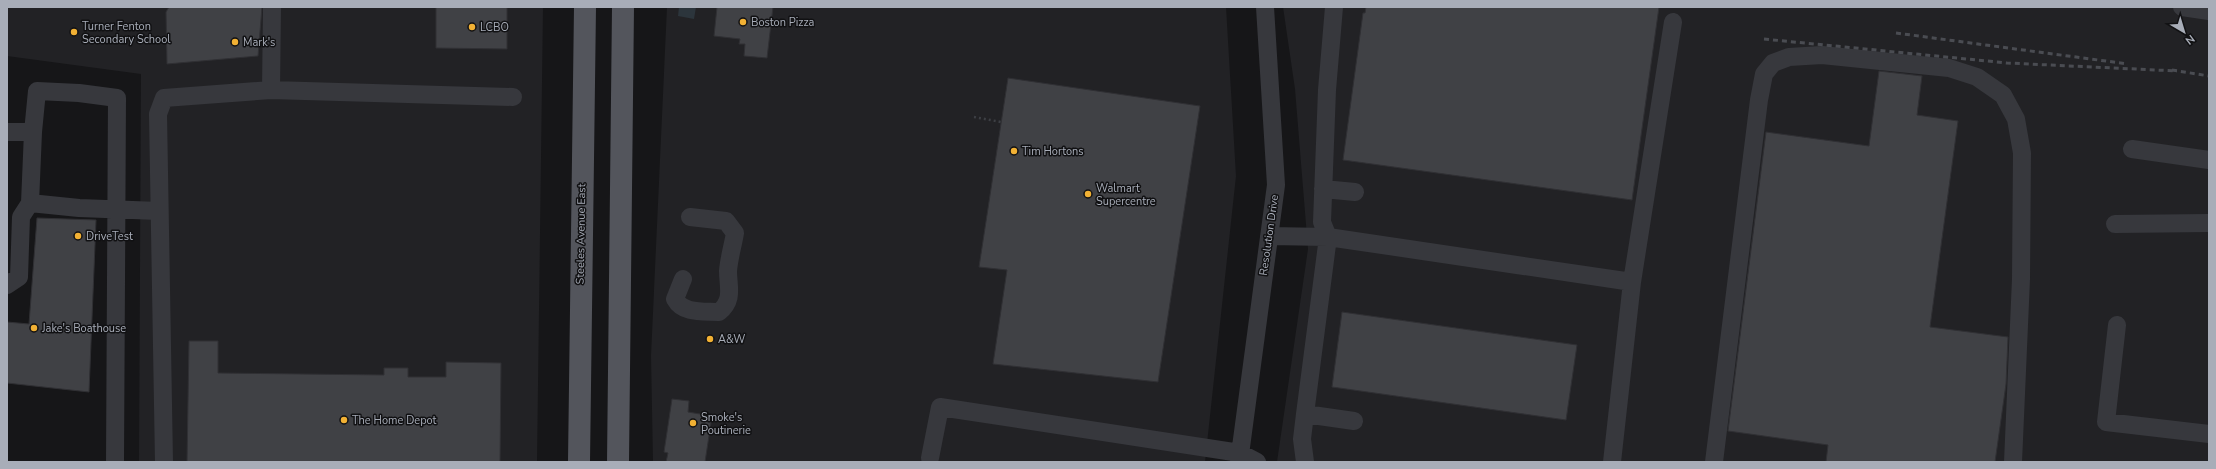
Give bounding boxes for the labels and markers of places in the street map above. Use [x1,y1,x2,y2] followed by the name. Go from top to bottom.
[751,15,814,30] place label: Boston Pizza
[738,17,748,27] marker: Boston Pizza
[82,19,171,47] place label: Turner Fenton Secondary School
[480,20,509,35] place label: LCBO
[467,22,477,32] marker: LCBO
[69,27,79,37] marker: Turner Fenton Secondary School
[243,35,275,50] place label: Mark's
[230,37,240,47] marker: Mark's
[1022,144,1084,159] place label: Tim Hortons
[1009,146,1019,156] marker: Tim Hortons
[1096,181,1156,209] place label: Walmart Supercentre
[1083,189,1093,199] marker: Walmart Supercentre
[86,229,133,244] place label: DriveTest
[73,231,83,241] marker: DriveTest
[41,321,126,336] place label: Jake's Boathouse
[29,323,39,333] marker: Jake's Boathouse
[718,332,745,347] place label: A&W
[705,334,715,344] marker: A&W
[701,410,751,438] place label: Smoke's Poutinerie
[352,413,437,428] place label: The Home Depot
[339,415,349,425] marker: The Home Depot
[688,418,698,428] marker: Smoke's Poutinerie

